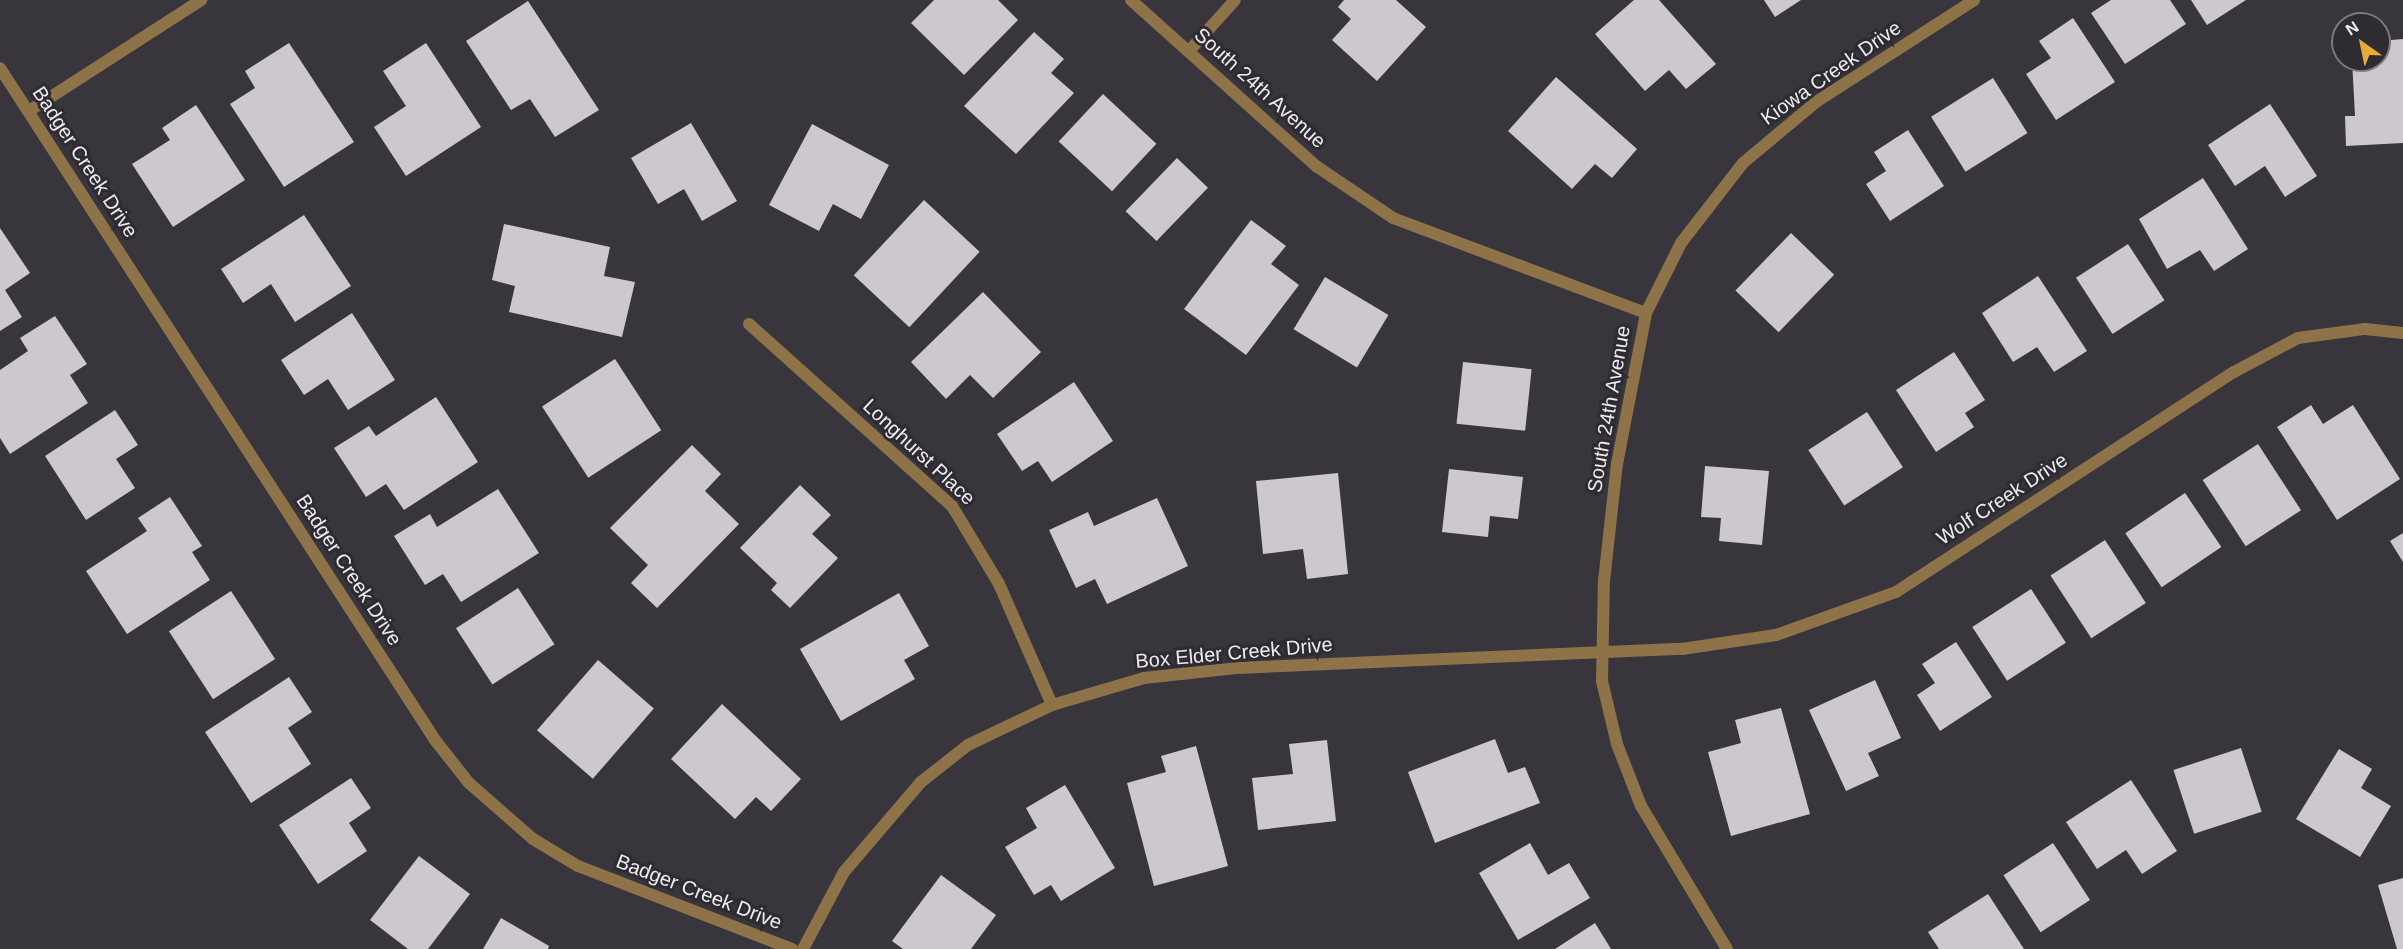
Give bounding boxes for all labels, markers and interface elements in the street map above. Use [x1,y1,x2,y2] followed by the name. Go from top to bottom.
[2331,12,2391,72] north arrow
[1756,16,1906,130] street label: Kiowa Creek Drive
[2343,18,2361,38] text: N
[1189,22,1331,154] street label: South 24th Avenue
[27,82,143,242] street label: Badger Creek Drive
[1582,323,1636,495] street label: South 24th Avenue
[858,394,980,510] street label: Longhurst Place
[1932,448,2072,550] street label: Wolf Creek Drive
[291,490,407,650] street label: Badger Creek Drive
[1134,632,1334,674] street label: Box Elder Creek Drive
[613,849,785,935] street label: Badger Creek Drive

